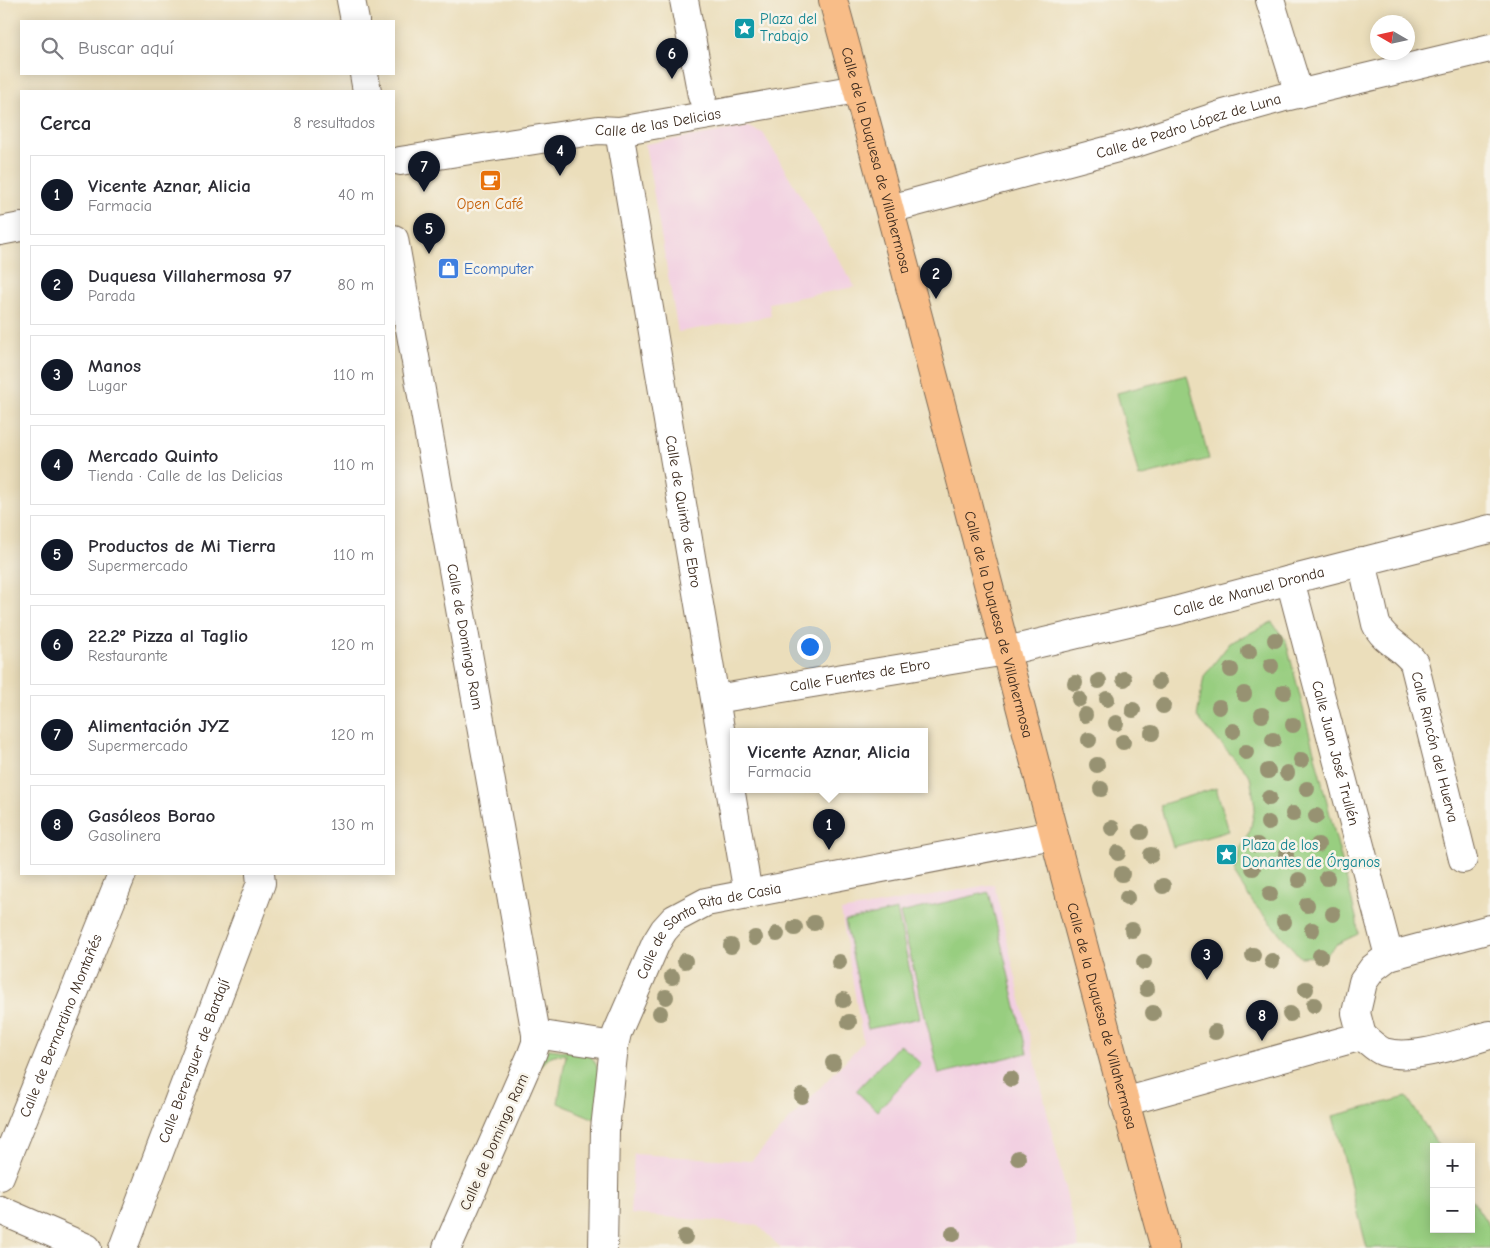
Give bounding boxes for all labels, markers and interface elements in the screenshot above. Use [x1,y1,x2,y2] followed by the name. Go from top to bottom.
[760,10,817,45] place label: Plaza del Trabajo
[1370,15,1415,60] north arrow
[732,16,756,40] place icon: Plaza del Trabajo
[20,20,395,75] search box
[38,34,66,62] icon: search
[78,37,174,59] text: Buscar aquí
[656,38,688,79] pin: 6
[837,45,915,275] street label: Calle de la Duquesa de Villahermosa
[1094,89,1283,162] street label: Calle de Pedro López de Luna
[595,104,722,140] street label: Calle de las Delicias
[40,111,91,135] text: Cerca
[293,114,375,132] text: 8 resultados
[544,135,576,176] pin: 4
[408,151,440,192] pin: 7
[478,169,502,193] cafe icon: Open Café
[88,175,251,197] text: Vicente Aznar, Alicia
[54,186,60,204] text: 1
[338,186,374,204] text: 40 m
[457,195,524,213] place label: Open Café
[88,197,152,215] text: Farmacia
[413,213,445,254] pin: 5
[436,257,460,281] shop icon: Ecomputer
[920,258,952,299] pin: 2
[464,260,534,278] place label: Ecomputer
[88,265,291,287] text: Duquesa Villahermosa 97
[53,276,61,294] text: 2
[337,276,374,294] text: 80 m
[88,287,136,305] text: Parada
[88,355,141,377] text: Manos
[53,366,61,384] text: 3
[333,366,374,384] text: 110 m
[88,377,127,395] text: Lugar
[662,434,705,589] street label: Calle de Quinto de Ebro
[88,445,218,467] text: Mercado Quinto
[53,456,61,474] text: 4
[333,456,374,474] text: 110 m
[88,467,283,485] text: Tienda · Calle de las Delicias
[960,509,1037,740] street label: Calle de la Duquesa de Villahermosa
[88,535,276,557] text: Productos de Mi Tierra
[53,546,61,564] text: 5
[333,546,374,564] text: 110 m
[88,557,188,575] text: Supermercado
[443,562,487,711] street label: Calle de Domingo Ram
[1171,563,1326,620] street label: Calle de Manuel Dronda
[88,625,248,647] text: 22.2º Pizza al Taglio
[797,634,823,660] your location
[53,636,61,654] text: 6
[331,636,374,654] text: 120 m
[88,647,168,665] text: Restaurante
[788,655,932,696] street label: Calle Fuentes de Ebro
[1407,670,1462,824] street label: Calle Rincón del Huerva
[1308,679,1363,827] street label: Calle Juan José Trullén
[88,715,229,737] text: Alimentación JYZ
[53,726,61,744] text: 7
[331,726,374,744] text: 120 m
[730,728,928,793] popup
[88,737,188,755] text: Supermercado
[748,741,910,763] text: Vicente Aznar, Alicia
[748,763,812,781] text: Farmacia
[88,805,215,827] text: Gasóleos Borao
[813,809,845,850] pin: 1
[53,816,61,834] text: 8
[331,816,374,834] text: 130 m
[88,827,161,845] text: Gasolinera
[1242,836,1380,871] place label: Plaza de los Donantes de Órganos
[1214,842,1238,866] place icon: Plaza de los Donantes de Órganos
[632,879,783,982] street label: Calle de Santa Rita de Casia
[1063,901,1141,1131] street label: Calle de la Duquesa de Villahermosa
[16,932,106,1120] street label: Calle de Bernardino Montañés
[1191,939,1223,980] pin: 3
[154,976,233,1146] street label: Calle Berenguer de Bardají
[1246,1000,1278,1041] pin: 8
[456,1071,532,1213] street label: Calle de Domingo Ram
[1430,1143,1475,1233] map controls
[1430,1143,1475,1188] button: +
[1430,1188,1475,1233] button: −

